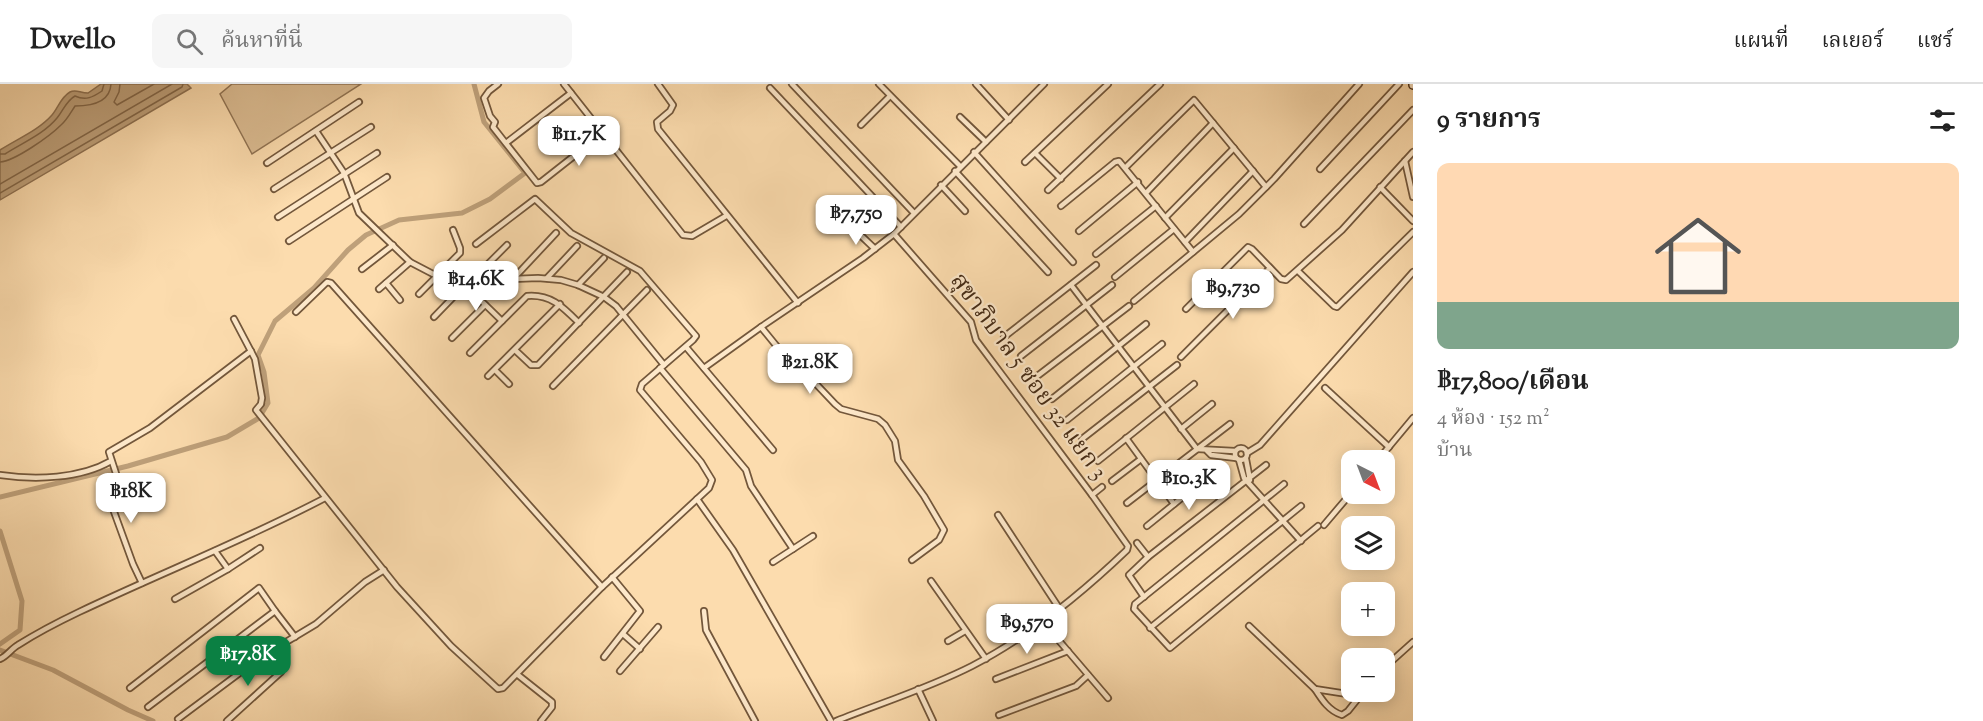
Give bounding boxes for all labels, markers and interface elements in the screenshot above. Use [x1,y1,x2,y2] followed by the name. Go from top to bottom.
[152,14,572,68] search box
[30,21,116,61] text: Dwello
[173,25,206,58] icon: search
[221,26,303,58] text: ค้นหาที่นี่
[1734,27,1789,57] text: แผนที่
[1822,27,1884,57] text: เลเยอร์
[1917,27,1953,57] text: แชร์
[1437,102,1541,139] text: 9 รายการ
[1926,104,1959,137] icon: filters
[530,116,628,167] pin: ฿11.7K
[552,121,606,150] text: ฿11.7K
[807,195,905,246] pin: ฿7,750
[830,200,882,229] text: ฿7,750
[1644,202,1752,310] icon: home
[427,261,525,312] pin: ฿14.6K
[447,266,505,295] text: ฿14.6K
[941,266,1115,488] street label: สุขาภิบาล 5 ซอย 32 แยก 3
[1184,269,1282,320] pin: ฿9,730
[1206,274,1260,303] text: ฿9,730
[761,344,859,395] pin: ฿21.8K
[782,349,838,378] text: ฿21.8K
[1437,364,1589,401] text: ฿17,800/เดือน
[1437,405,1550,434] text: 4 ห้อง · 152 m²
[1437,437,1473,466] text: บ้าน
[1341,450,1395,504] north arrow
[1341,450,1395,702] map controls
[1140,460,1238,511] pin: ฿10.3K
[1161,465,1217,494] text: ฿10.3K
[95,473,167,524] pin: ฿18K
[110,478,152,507] text: ฿18K
[1341,516,1395,570] button: layers
[1341,582,1395,636] button: +
[978,604,1076,655] pin: ฿9,570
[1000,609,1054,638] text: ฿9,570
[199,636,297,687] pin: ฿17.8K
[220,641,276,670] text: ฿17.8K
[1341,648,1395,702] button: −

